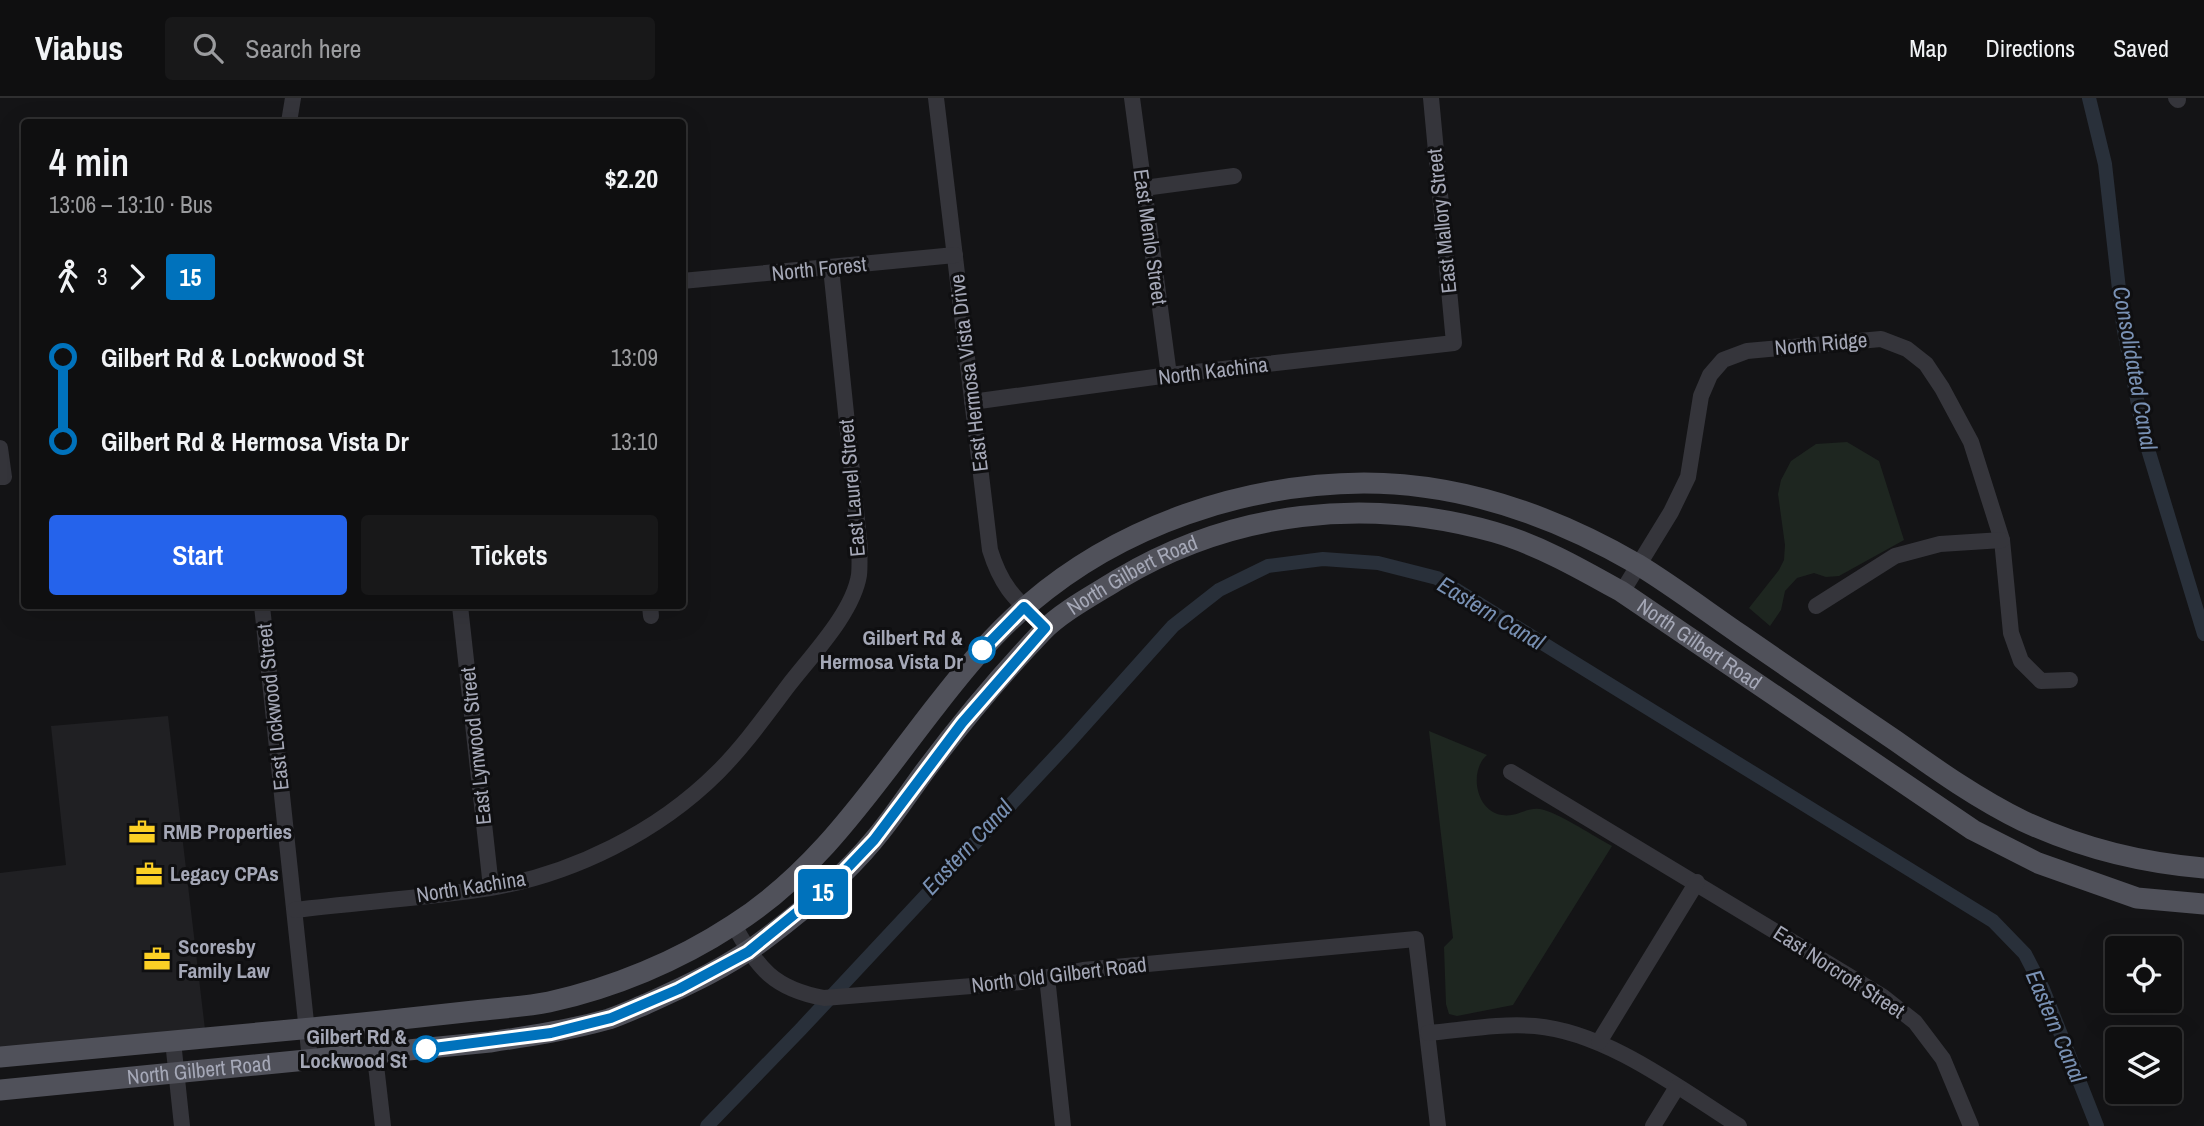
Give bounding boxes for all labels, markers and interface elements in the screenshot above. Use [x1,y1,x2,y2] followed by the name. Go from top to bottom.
[165,17,655,80] search box
[35,26,123,70] text: Viabus
[189,29,227,67] icon: search
[245,31,361,66] text: Search here
[1909,32,1947,64] text: Map
[1985,32,2075,64] text: Directions
[2113,32,2169,64] text: Saved
[49,137,129,188] text: 4 min
[1419,147,1464,295] street label: East Mallory Street
[605,161,658,196] text: $2.20
[1127,167,1174,307] street label: East Menlo Street
[49,189,213,220] text: 13:06 – 13:10 · Bus
[770,249,868,288] street label: North Forest
[49,258,87,296] icon: walk
[118,258,156,296] icon: forward
[97,261,108,292] text: 3
[180,261,201,293] text: 15
[942,273,995,473] street label: East Hermosa Vista Drive
[2106,284,2165,453] water label: Consolidated Canal
[1773,325,1868,362] street label: North Ridge
[101,340,364,375] text: Gilbert Rd & Lockwood St
[611,342,658,373] text: 13:09
[1157,349,1270,392] street label: North Kachina
[831,418,872,558] street label: East Laurel Street
[101,424,409,459] text: Gilbert Rd & Hermosa Vista Dr
[611,426,658,457] text: 13:10
[49,515,347,595] button: Start
[361,515,658,595] button: Tickets
[1061,528,1201,622] street label: North Gilbert Road
[1432,569,1551,657] water label: Eastern Canal
[1632,591,1768,697] street label: North Gilbert Road
[249,622,296,792] street label: East Lockwood Street
[820,623,964,676] place label: Gilbert Rd & Hermosa Vista Dr
[969,637,995,663] marker: Gilbert Rd & Hermosa Vista Dr
[453,666,498,826] street label: East Lynwood Street
[915,792,1019,901] water label: Eastern Canal
[127,817,157,847] office icon: RMB Properties
[163,817,292,846] place label: RMB Properties
[134,859,164,889] office icon: Legacy CPAs
[170,859,279,888] place label: Legacy CPAs
[414,864,528,909] street label: North Kachina
[792,869,854,915] line badge: 15
[812,876,834,908] text: 15
[1768,918,1911,1025] street label: East Norcroft Street
[178,932,271,985] place label: Scoresby Family Law
[2105,936,2182,1104] map controls
[2105,936,2182,1013] button: locate
[142,944,172,974] office icon: Scoresby Family Law
[970,949,1148,1000] street label: North Old Gilbert Road
[2019,965,2094,1088] water label: Eastern Canal
[300,1022,408,1075] place label: Gilbert Rd & Lockwood St
[2105,1027,2182,1104] button: layers
[413,1036,439,1062] marker: Gilbert Rd & Lockwood St
[126,1049,272,1091] street label: North Gilbert Road

